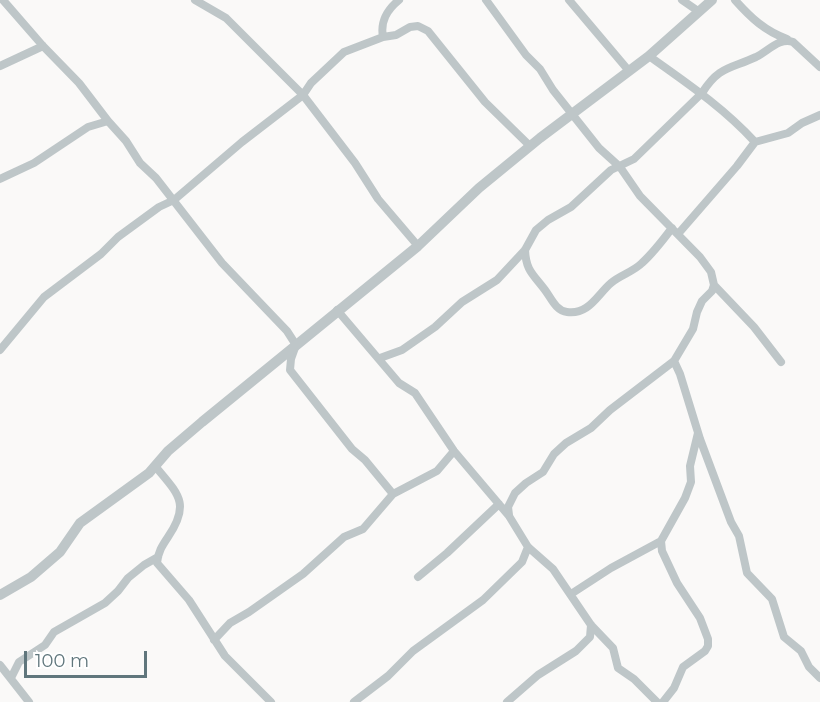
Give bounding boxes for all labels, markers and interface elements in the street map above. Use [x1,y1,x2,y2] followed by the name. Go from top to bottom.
[27,639,150,677] scale bar
[35,650,89,672] text: 100 m

